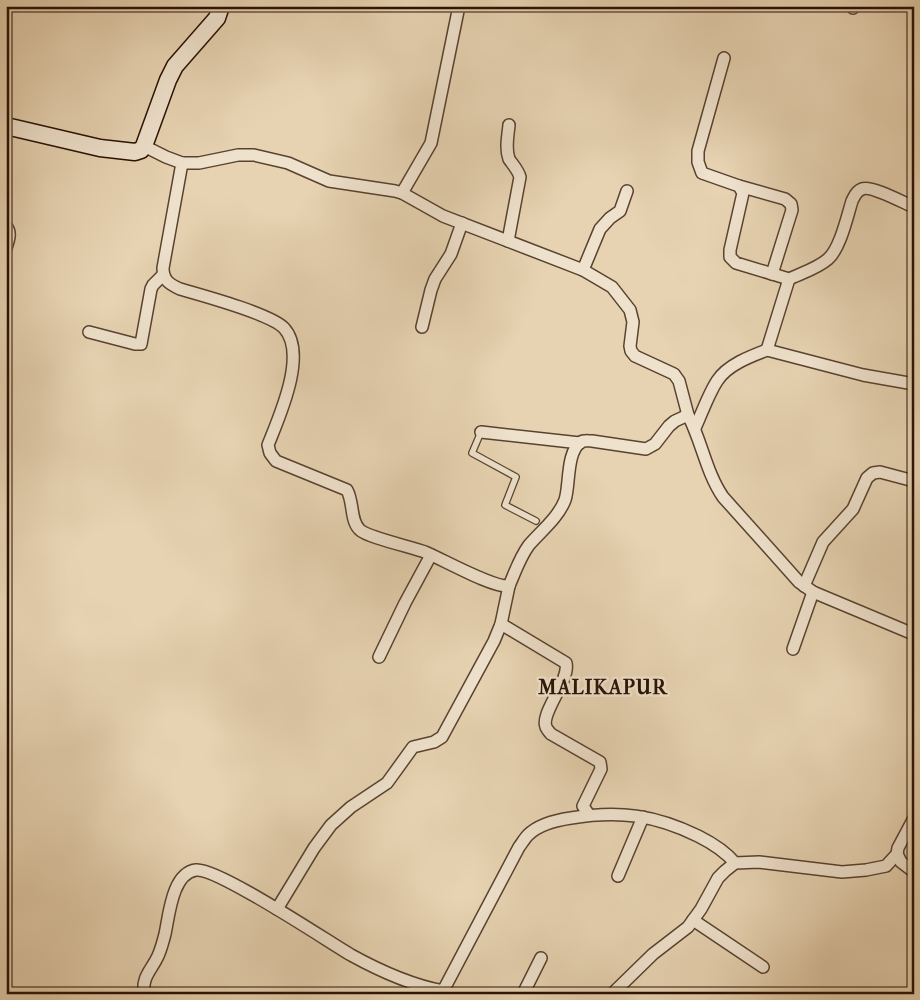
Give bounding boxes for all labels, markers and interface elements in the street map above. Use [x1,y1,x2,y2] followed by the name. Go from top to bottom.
[537,676,668,699] district label: MALIKAPUR

